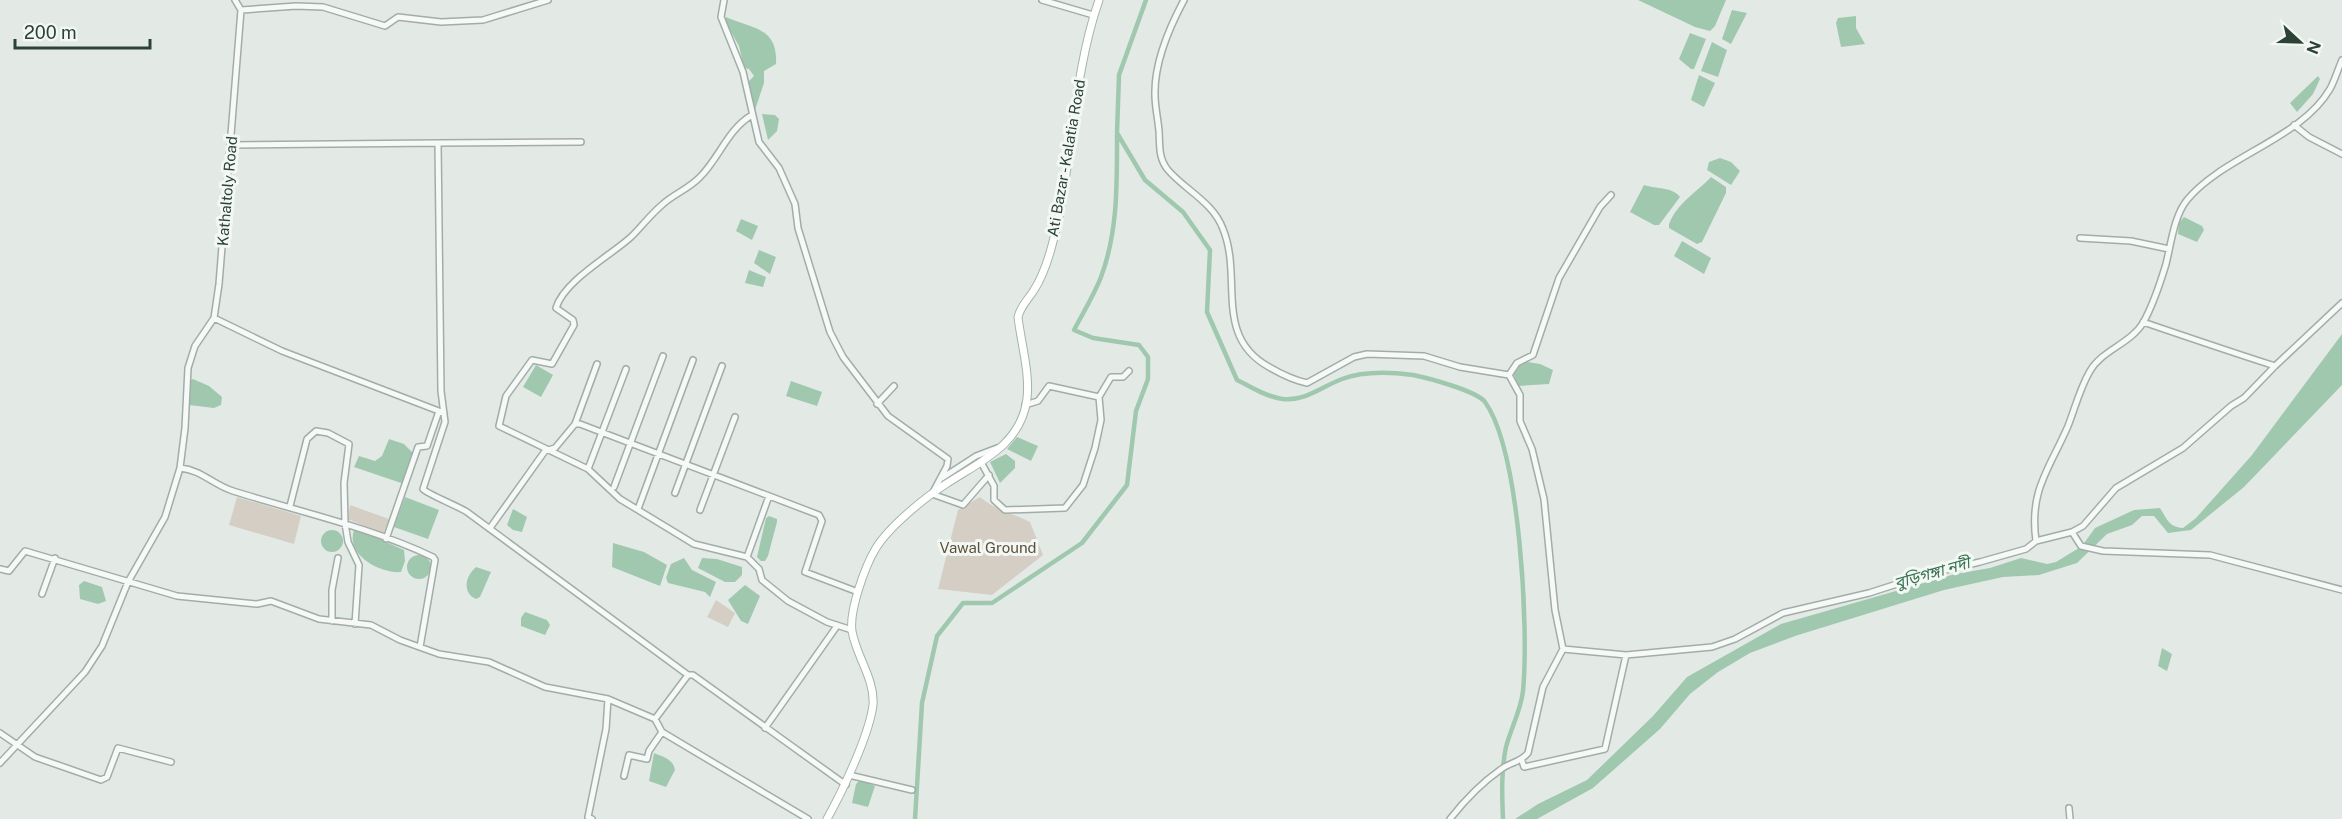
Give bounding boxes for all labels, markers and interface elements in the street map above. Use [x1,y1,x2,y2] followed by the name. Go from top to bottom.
[15,12,150,50] scale bar
[2270,12,2330,72] north arrow
[24,22,77,43] text: 200 m
[2302,38,2325,57] text: N
[1044,78,1088,238] street label: Ati Bazar - Kalatia Road
[214,135,240,247] street label: Kathaltoly Road
[939,539,1037,556] park label: Vawal Ground
[1892,552,1974,593] water label: বুড়িগঙ্গা নদী

